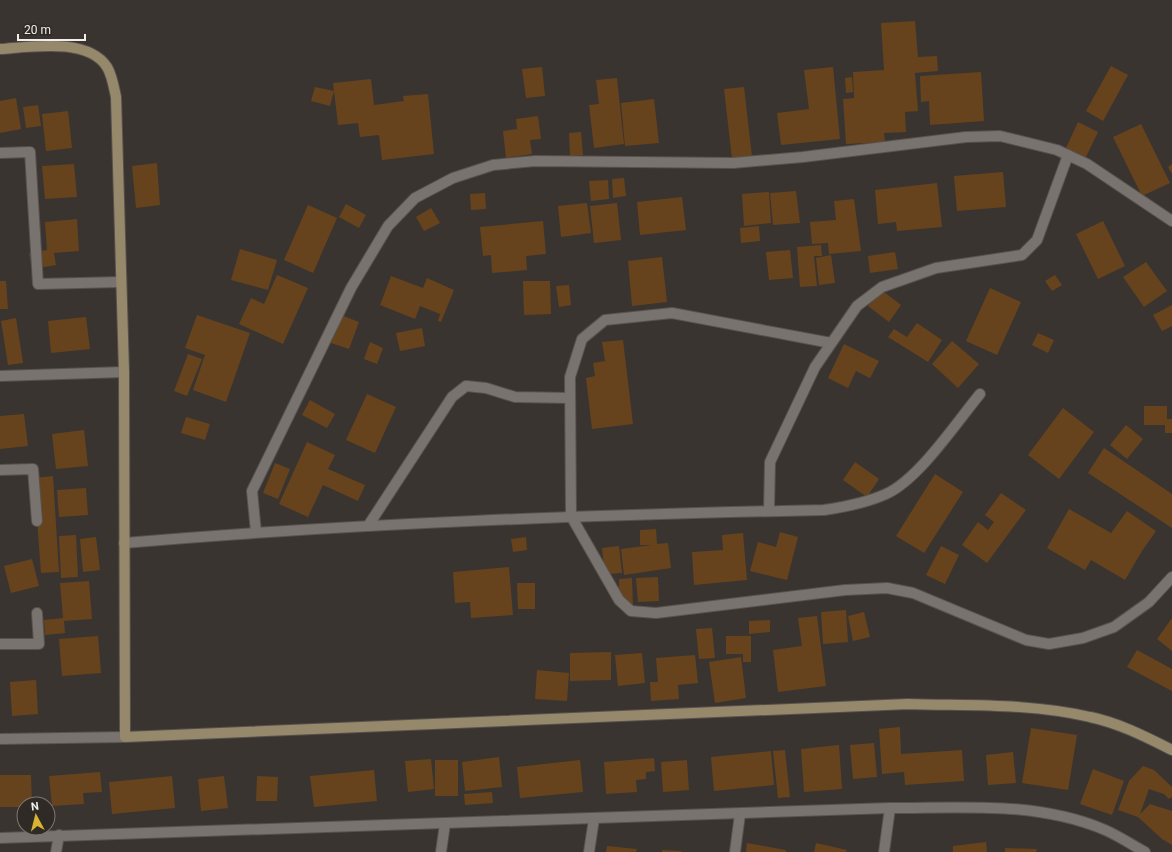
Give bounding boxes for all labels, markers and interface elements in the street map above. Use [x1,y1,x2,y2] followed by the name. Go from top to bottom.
[18,16,85,42] scale bar
[24,23,51,37] text: 20 m
[16,796,56,836] north arrow
[30,800,40,813] text: N

